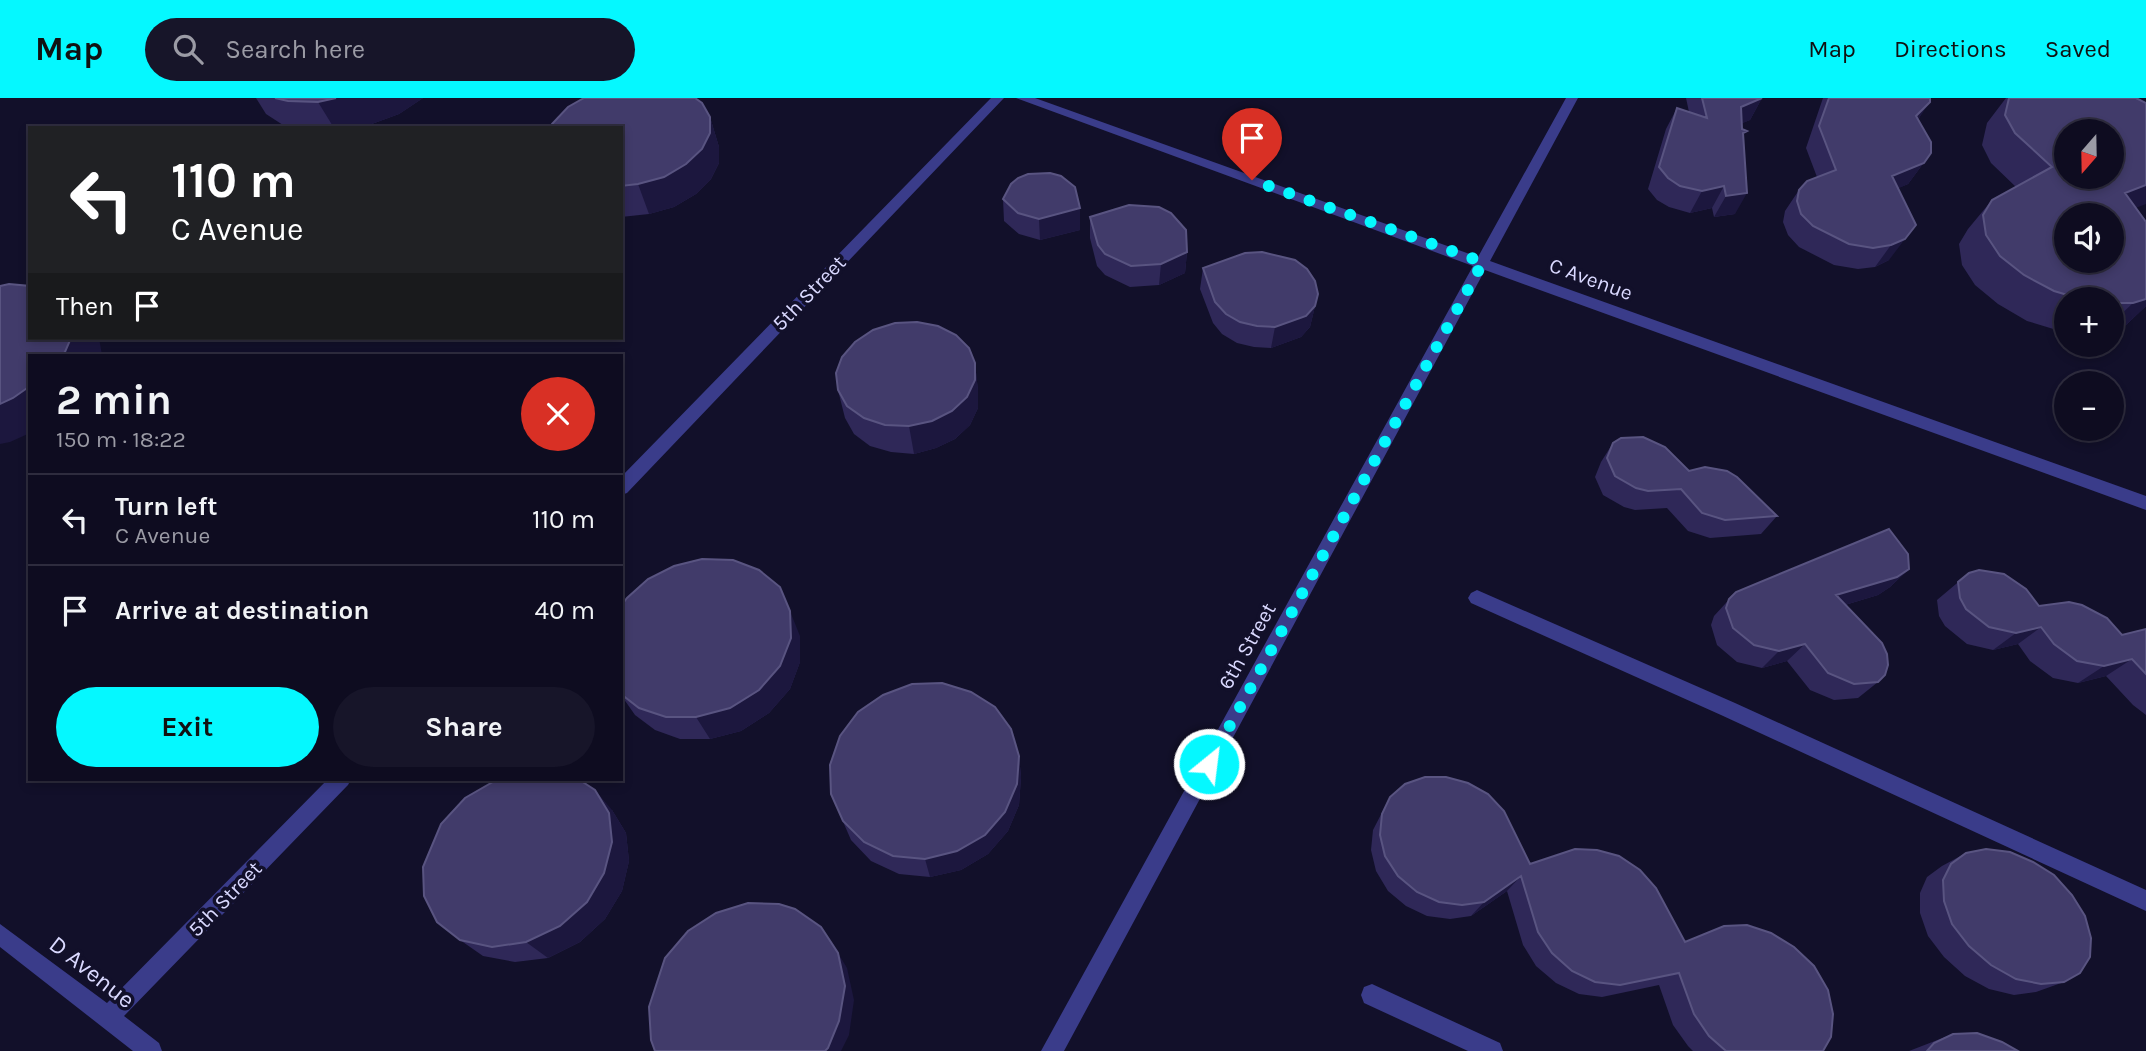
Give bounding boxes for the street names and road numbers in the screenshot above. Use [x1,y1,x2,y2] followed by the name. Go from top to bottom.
[767,250,851,336] street label: 5th Street
[1546,253,1636,305] street label: C Avenue
[1213,598,1281,693] street label: 6th Street
[183,856,267,942] street label: 5th Street
[44,930,140,1014] street label: D Avenue

